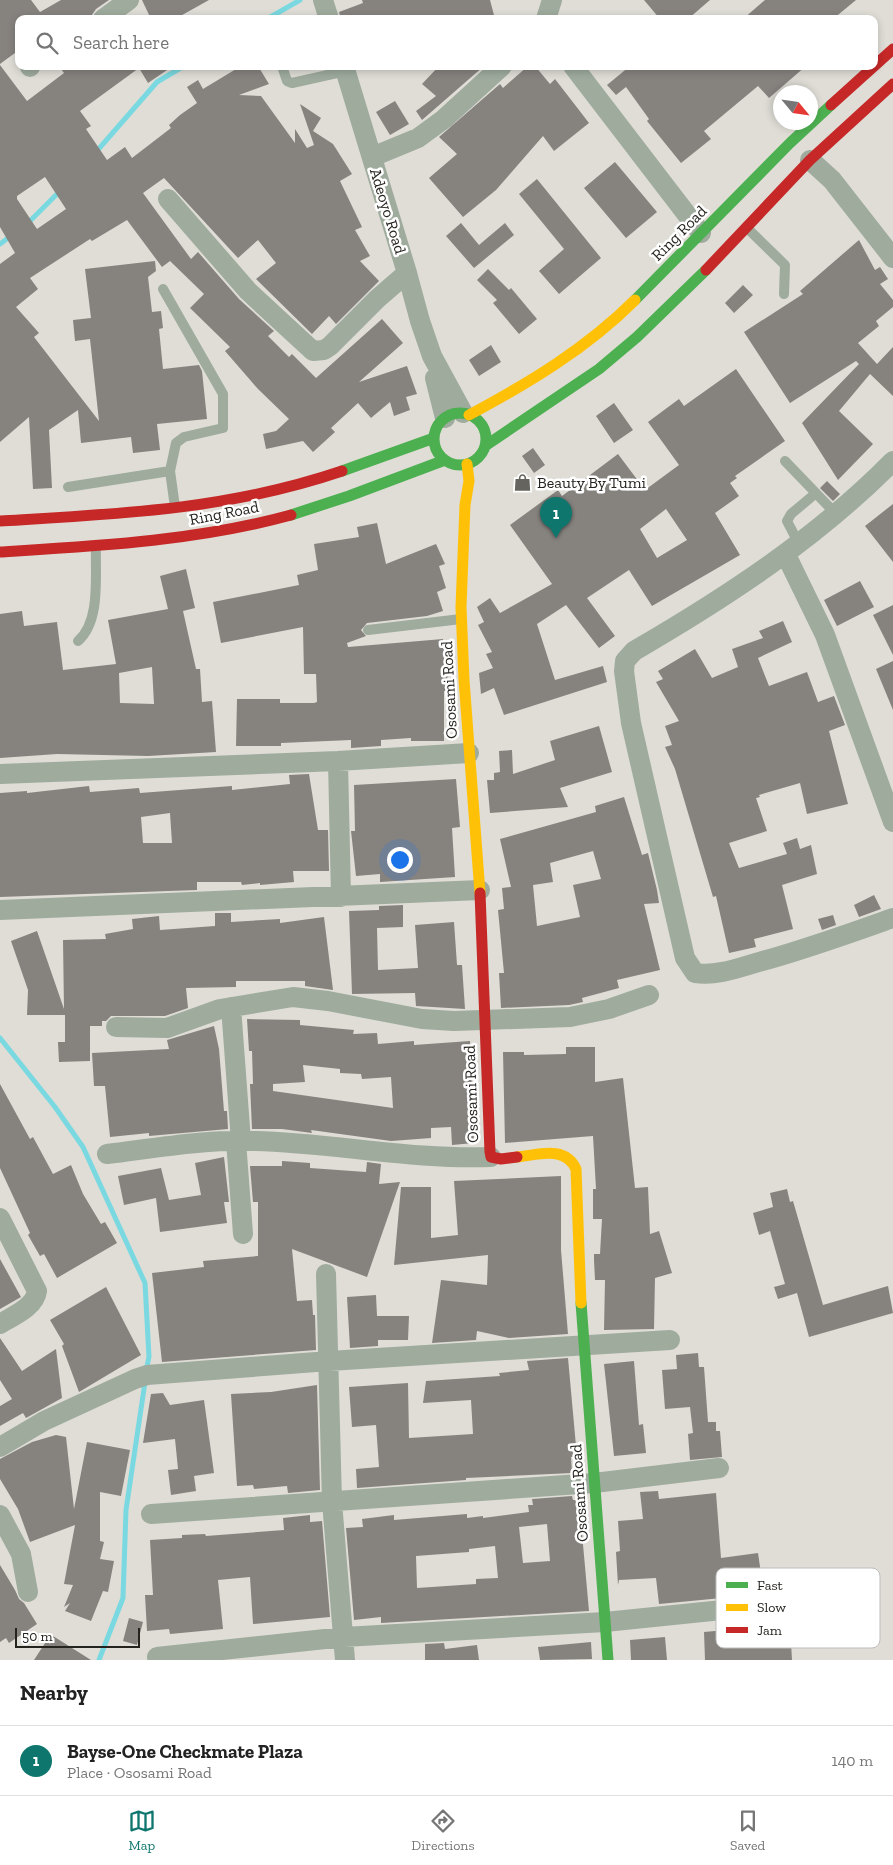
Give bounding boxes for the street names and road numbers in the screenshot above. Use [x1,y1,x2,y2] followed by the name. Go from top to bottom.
[366,166,410,256] street label: Adeoyo Road
[647,201,711,265] street label: Ring Road
[188,497,261,529] street label: Ring Road
[437,640,461,739] street label: Ososami Road
[460,1045,482,1143] street label: Ososami Road
[566,1443,592,1543] street label: Ososami Road

